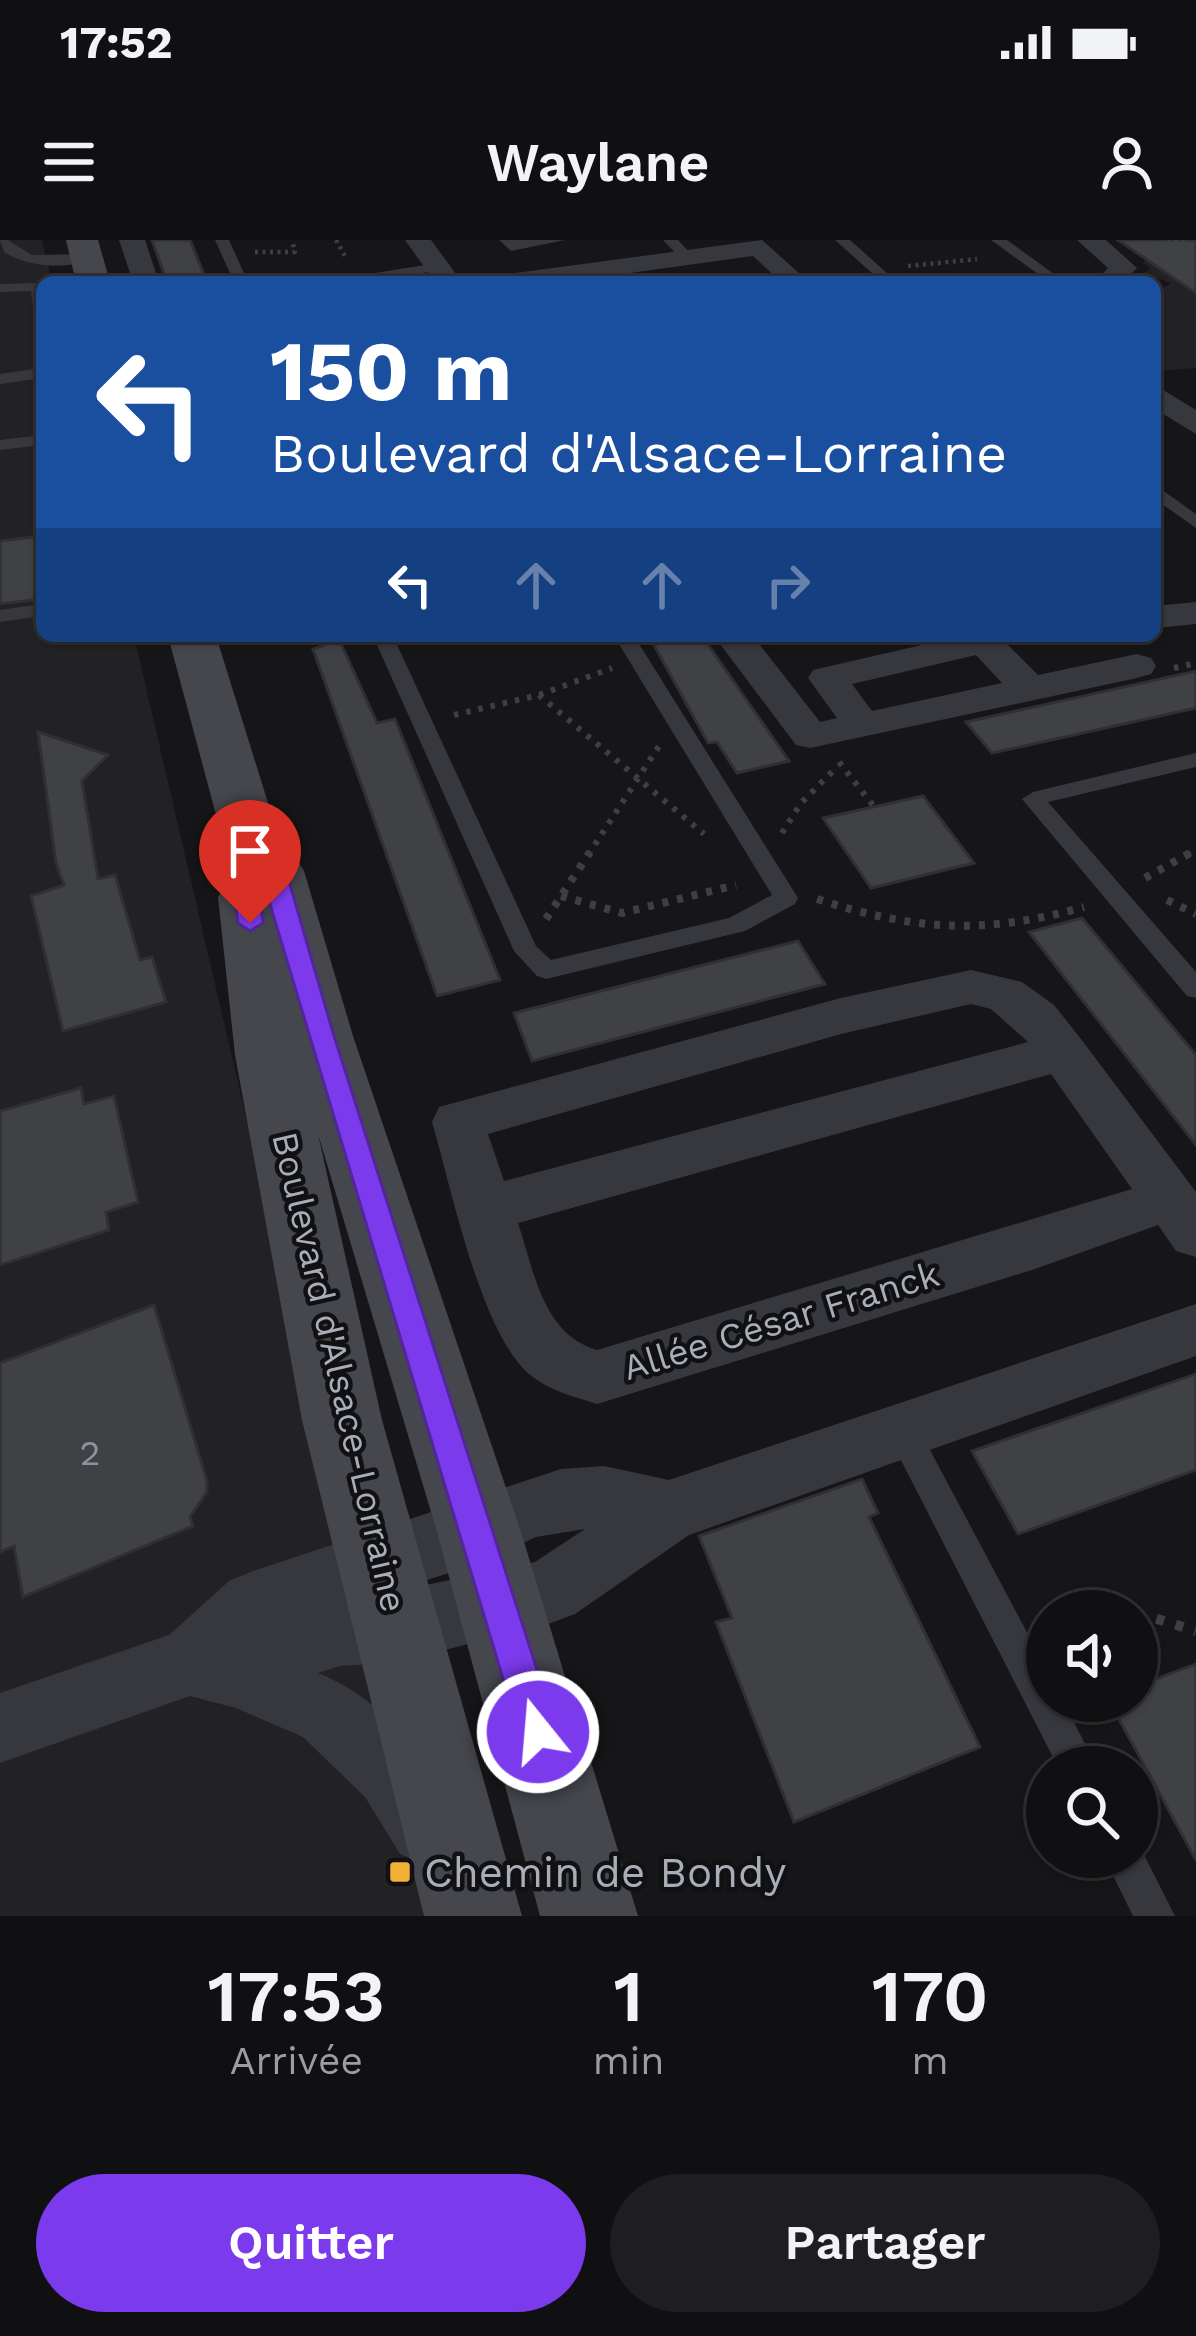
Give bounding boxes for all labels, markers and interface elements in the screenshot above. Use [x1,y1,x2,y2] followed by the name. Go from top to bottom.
[60,16,173,69] text: 17:52
[36,129,102,195] icon: menu
[1094,129,1160,195] icon: person
[487,131,709,194] text: Waylane
[270,322,512,420] text: 150 m
[72,324,228,480] icon: left
[270,422,1007,485] text: Boulevard d'Alsace-Lorraine
[377,552,443,618] icon: left
[503,552,569,618] icon: ahead
[629,552,695,618] icon: ahead
[755,552,821,618] icon: right
[199,800,301,923] pin
[217,818,283,884] icon: arrive
[263,1128,415,1616] street label: Boulevard d'Alsace-Lorraine
[618,1253,944,1389] street label: Allée César Franck
[80,1432,101,1474] house number: 2
[1026,1590,1158,1878] map controls
[1026,1590,1158,1722] button: sound
[475,1669,601,1795] position arrow
[1026,1746,1158,1878] button: search
[424,1848,786,1897] place label: Chemin de Bondy
[387,1859,413,1885] marker: Chemin de Bondy
[208,1954,385,2038] text: 17:53
[614,1954,643,2038] text: 1
[872,1954,988,2038] text: 170
[230,2038,363,2083] text: Arrivée
[593,2038,664,2083] text: min
[912,2038,949,2083] text: m
[36,2174,586,2312] button: Quitter
[610,2174,1160,2312] button: Partager

